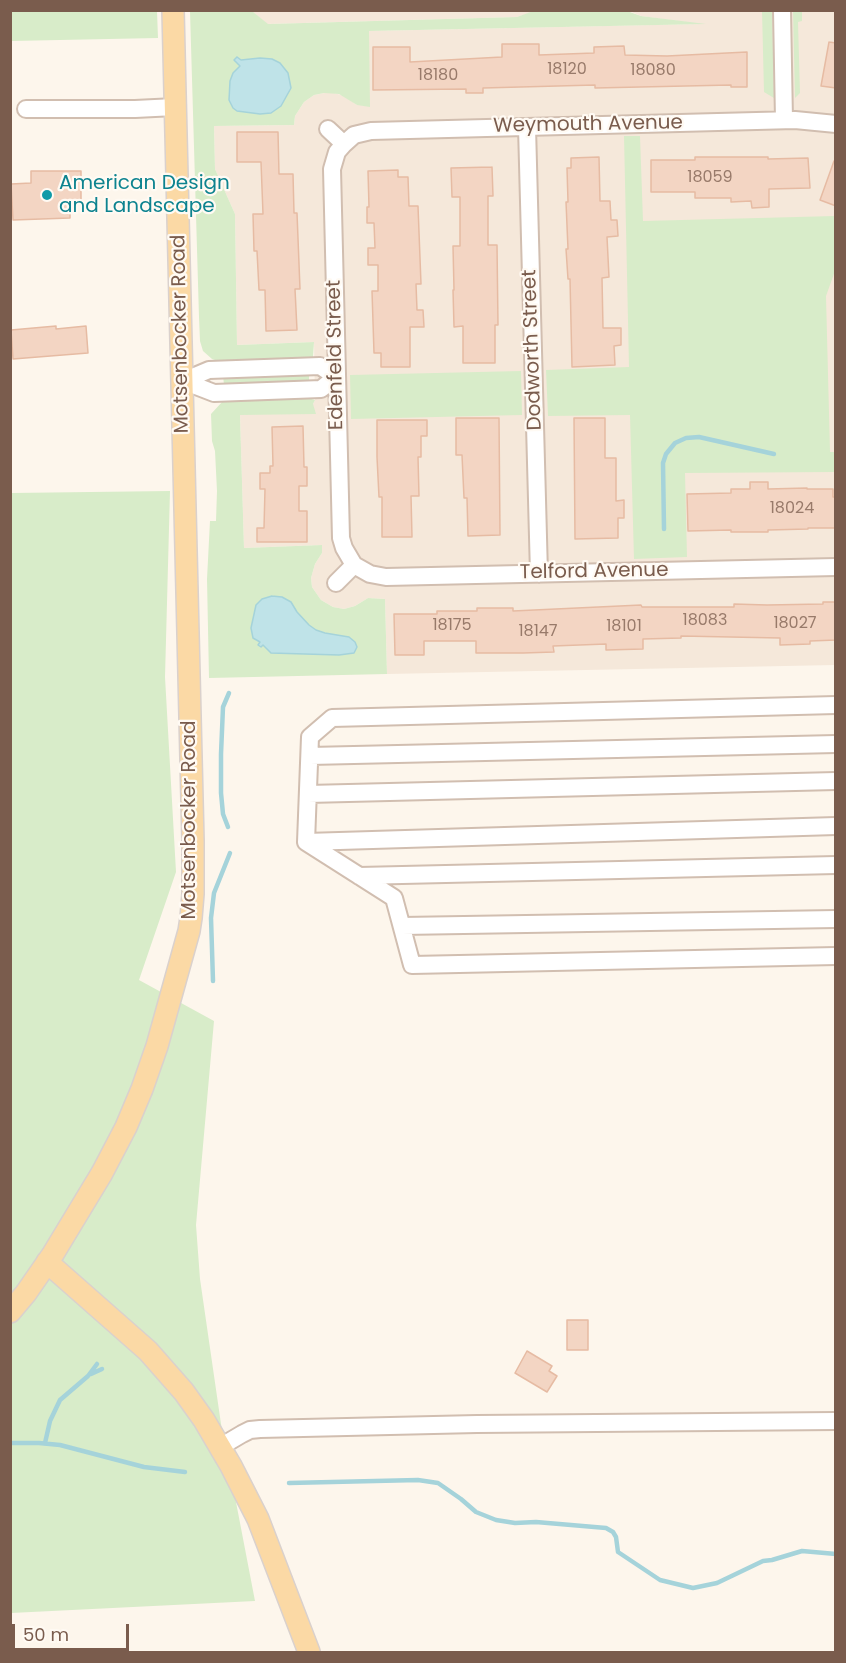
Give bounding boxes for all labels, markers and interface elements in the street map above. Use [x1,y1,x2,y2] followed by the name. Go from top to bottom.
[547,60,587,80] house number: 18120
[630,61,676,81] house number: 18080
[418,66,458,86] house number: 18180
[493,111,683,139] street label: Weymouth Avenue
[687,168,733,188] house number: 18059
[59,172,230,219] place label: American Design and Landscape
[40,188,54,202] marker: American Design and Landscape
[167,234,195,434] street label: Motsenbocker Road
[518,269,548,431] street label: Dodworth Street
[323,280,349,430] street label: Edenfeld Street
[770,499,814,519] house number: 18024
[519,559,669,585] street label: Telford Avenue
[683,611,727,631] house number: 18083
[773,614,817,634] house number: 18027
[432,616,472,636] house number: 18175
[606,617,642,637] house number: 18101
[518,622,558,642] house number: 18147
[178,721,202,919] street label: Motsenbocker Road
[15,1612,132,1650] scale bar
[23,1622,69,1647] text: 50 m

